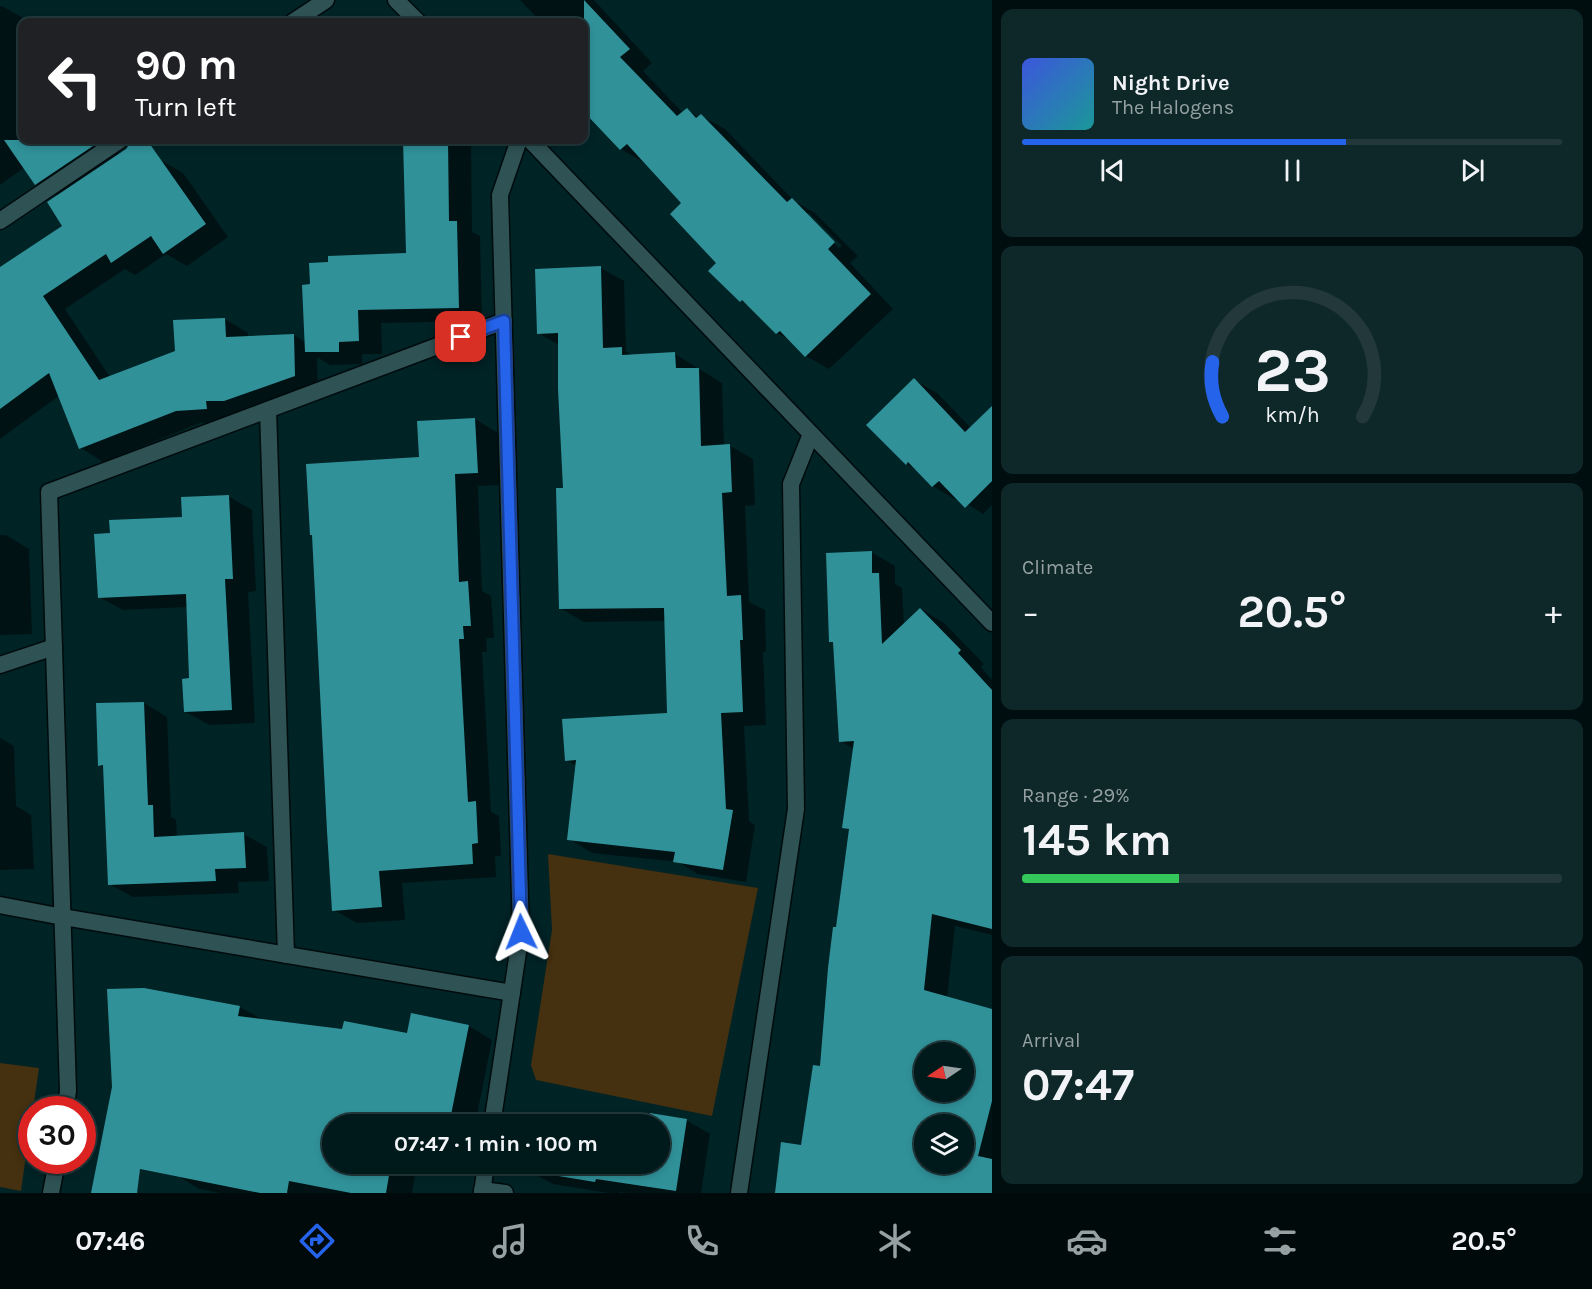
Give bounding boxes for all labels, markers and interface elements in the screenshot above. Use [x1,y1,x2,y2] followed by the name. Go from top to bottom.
[135,40,238,90] text: 90 m
[36,42,114,120] icon: left
[1112,70,1230,96] text: Night Drive
[135,91,236,123] text: Turn left
[1112,96,1234,119] text: The Halogens
[1096,154,1129,187] icon: previous
[1276,154,1309,187] icon: pause
[1456,154,1489,187] icon: next
[435,311,486,362] pin
[444,320,477,353] icon: arrive
[1254,334,1330,407] text: 23
[1265,402,1319,427] text: km/h
[1022,556,1093,579] text: Climate
[1237,586,1347,638] text: 20.5°
[1022,593,1039,631] text: −
[1545,593,1562,631] text: +
[1022,784,1130,807] text: Range · 29%
[1022,814,1172,866] text: 145 km
[489,900,553,964] position arrow
[1022,1029,1081,1052] text: Arrival
[914,1042,974,1102] north arrow
[914,1042,974,1174] map controls
[1022,1059,1134,1111] text: 07:47
[18,1096,96,1174] speed limit sign: 30
[914,1114,974,1174] button: layers
[394,1131,598,1157] text: 07:47 · 1 min · 100 m
[296,1220,338,1262] icon: directions
[489,1220,531,1262] icon: music
[681,1220,723,1262] icon: phone
[874,1220,916,1262] icon: climate
[1066,1220,1108,1262] icon: car
[1259,1220,1301,1262] icon: filters
[75,1225,146,1257] text: 07:46
[1451,1225,1517,1257] text: 20.5°

